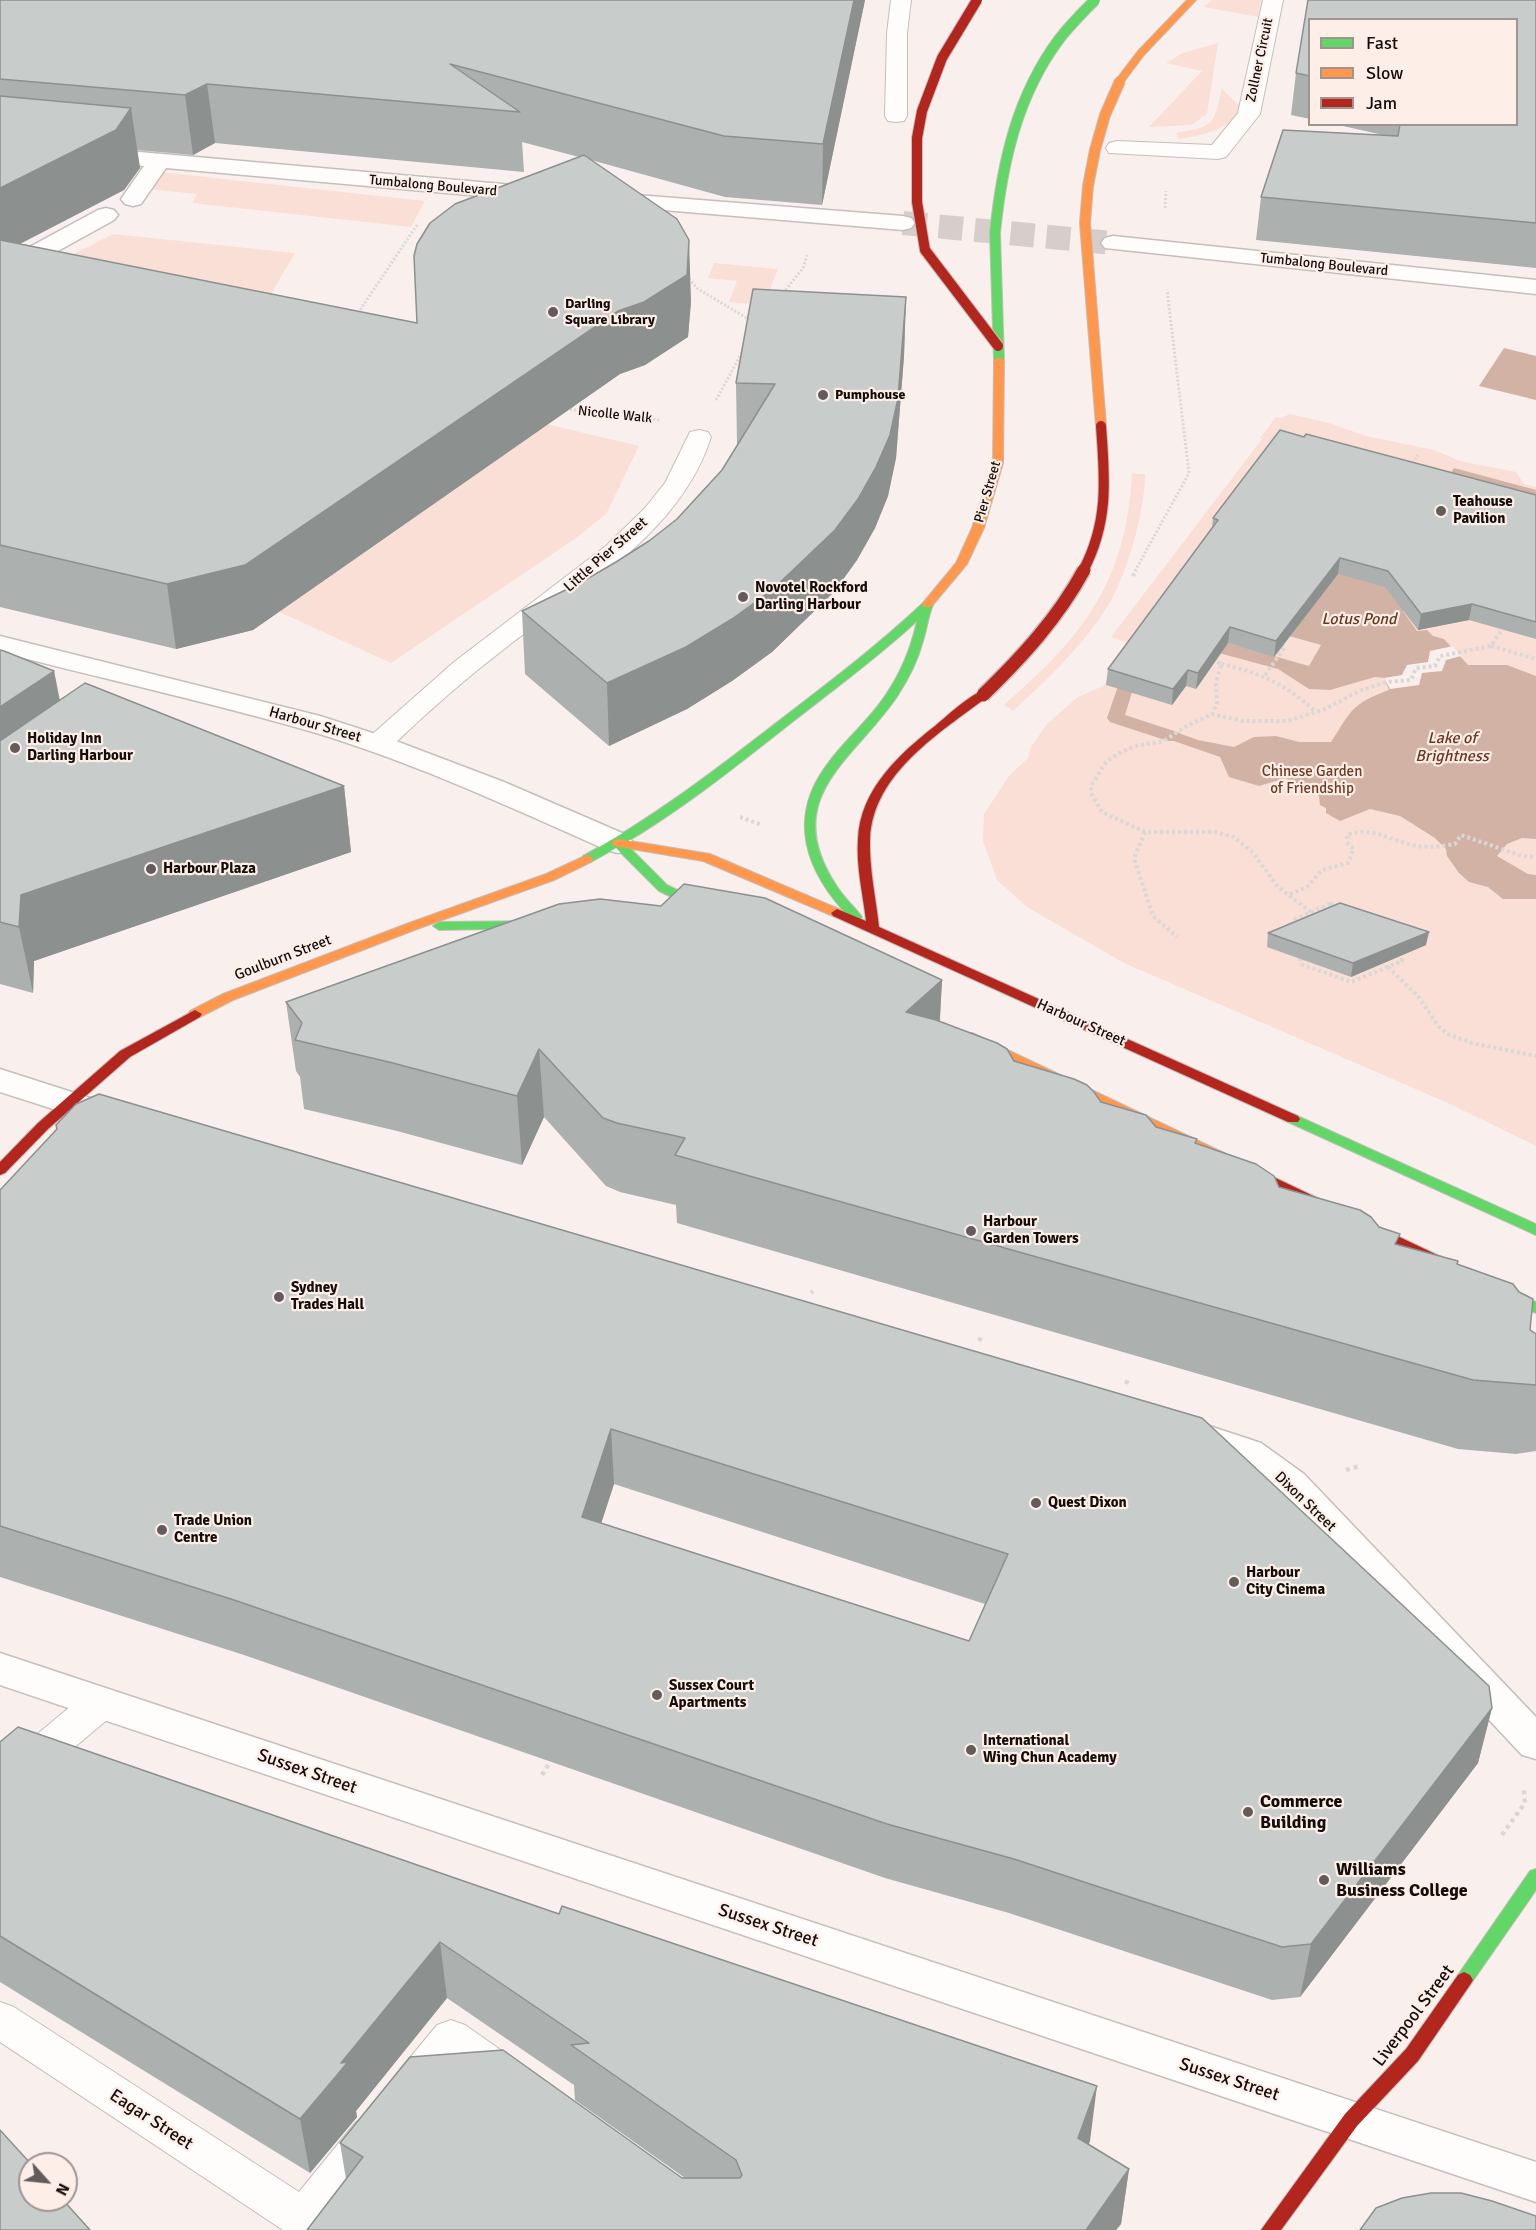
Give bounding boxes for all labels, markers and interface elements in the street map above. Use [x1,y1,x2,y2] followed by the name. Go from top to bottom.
[1243,16,1277,104] street label: Zollner Circuit
[1308,18,1518,126] legend
[1366,32,1398,54] text: Fast
[1366,62,1403,84] text: Slow
[1366,92,1397,114] text: Jam
[368,172,498,200] street label: Tumbalong Boulevard
[1259,250,1389,280] street label: Tumbalong Boulevard
[565,296,655,328] place label: Darling Square Library
[546,305,560,319] marker: Darling Square Library
[835,387,905,403] place label: Pumphouse
[816,388,830,402] marker: Pumphouse
[577,403,653,427] street label: Nicolle Walk
[971,459,1005,525] street label: Pier Street
[1453,493,1513,528] place label: Teahouse Pavilion
[1434,504,1448,518] marker: Teahouse Pavilion
[560,514,652,596] street label: Little Pier Street
[755,579,868,614] place label: Novotel Rockford Darling Harbour
[736,590,750,604] marker: Novotel Rockford Darling Harbour
[1321,610,1397,630] water label: Lotus Pond
[267,703,363,747] street label: Harbour Street
[1415,729,1489,767] water label: Lake of Brightness
[27,730,133,765] place label: Holiday Inn Darling Harbour
[8,741,22,755] marker: Holiday Inn Darling Harbour
[1262,763,1362,798] park label: Chinese Garden of Friendship
[163,860,256,878] place label: Harbour Plaza
[144,862,158,876] marker: Harbour Plaza
[232,931,334,985] street label: Goulburn Street
[1034,995,1128,1051] street label: Harbour Street
[983,1213,1079,1248] place label: Harbour Garden Towers
[964,1224,978,1238] marker: Harbour Garden Towers
[291,1279,364,1314] place label: Sydney Trades Hall
[272,1290,286,1304] marker: Sydney Trades Hall
[1270,1468,1340,1536] street label: Dixon Street
[1048,1494,1127,1512] place label: Quest Dixon
[1029,1496,1043,1510] marker: Quest Dixon
[174,1512,252,1547] place label: Trade Union Centre
[155,1523,169,1537] marker: Trade Union Centre
[1246,1564,1325,1599] place label: Harbour City Cinema
[1227,1575,1241,1589] marker: Harbour City Cinema
[669,1677,754,1712] place label: Sussex Court Apartments
[650,1688,664,1702] marker: Sussex Court Apartments
[983,1732,1117,1767] place label: International Wing Chun Academy
[964,1743,978,1757] marker: International Wing Chun Academy
[254,1745,360,1799] street label: Sussex Street
[1260,1791,1343,1834] place label: Commerce Building
[1241,1805,1255,1819] marker: Commerce Building
[1336,1859,1468,1902] place label: Williams Business College
[1317,1873,1331,1887] marker: Williams Business College
[715,1900,821,1952] street label: Sussex Street
[1369,1961,1459,2071] street label: Liverpool Street
[1176,2054,1282,2106] street label: Sussex Street
[105,2085,197,2155] street label: Eagar Street
[18,2152,78,2212] north arrow
[51,2180,74,2199] text: N

